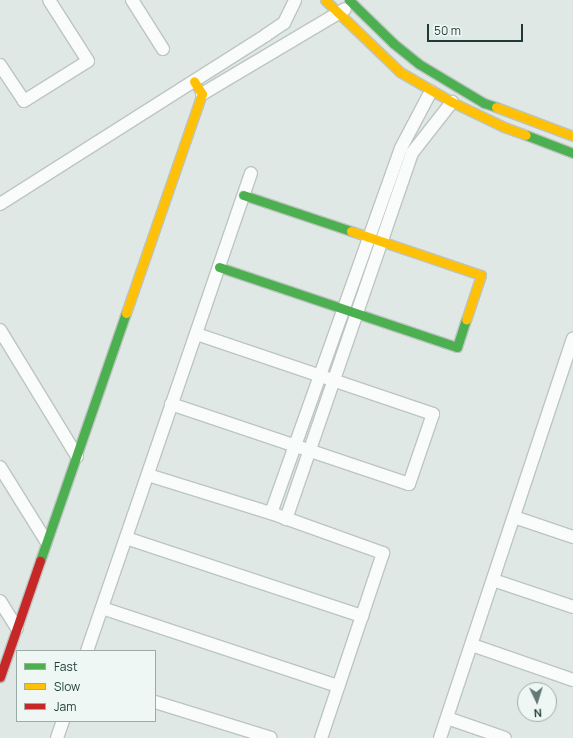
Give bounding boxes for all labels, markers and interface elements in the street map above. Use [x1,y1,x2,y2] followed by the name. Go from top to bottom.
[429,16,525,42] scale bar
[434,22,461,39] text: 50 m
[16,650,156,722] legend
[54,658,78,675] text: Fast
[54,678,80,695] text: Slow
[517,682,557,722] north arrow
[54,698,76,715] text: Jam
[533,706,542,721] text: N

